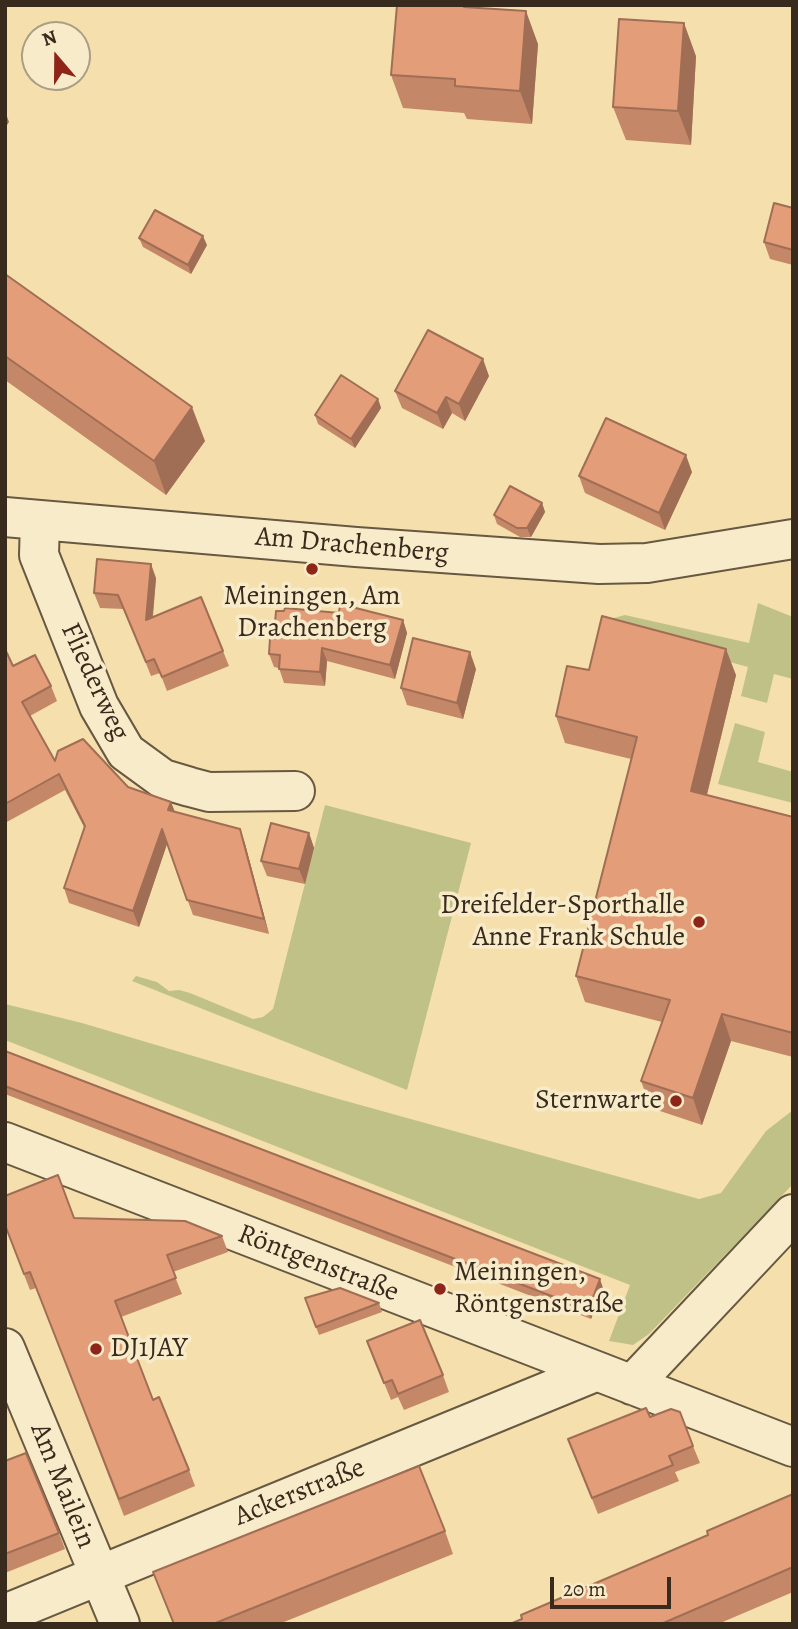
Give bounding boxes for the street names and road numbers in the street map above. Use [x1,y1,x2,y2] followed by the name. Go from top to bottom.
[254,521,450,571] street label: Am Drachenberg
[52,618,136,746] street label: Fliederweg
[233,1218,403,1310] street label: Röntgenstraße
[22,1419,102,1553] street label: Am Mailein
[230,1452,370,1534] street label: Ackerstraße

